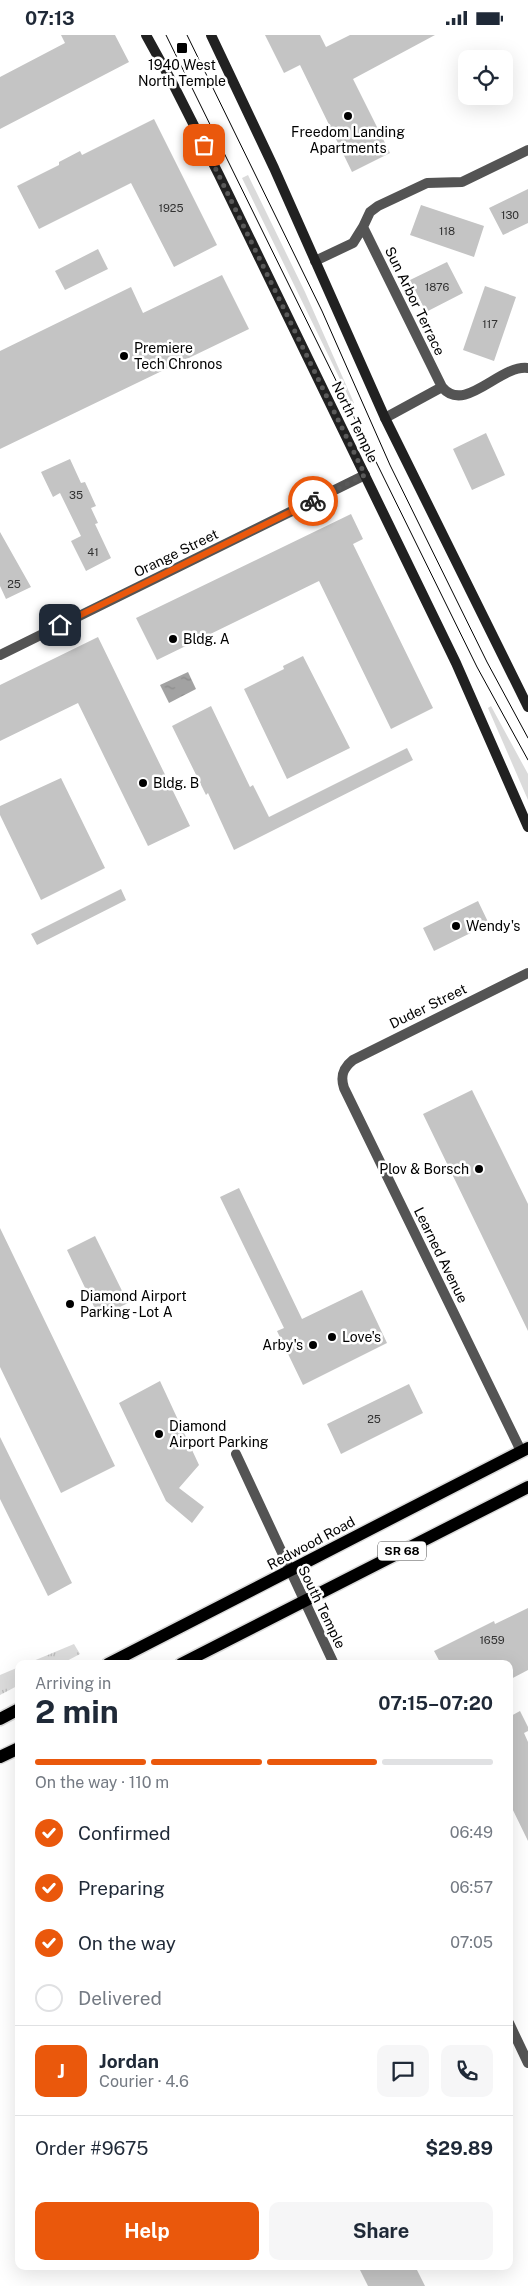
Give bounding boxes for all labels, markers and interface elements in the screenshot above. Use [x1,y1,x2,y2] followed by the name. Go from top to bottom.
[25,7,75,29] text: 07:13
[175,41,189,55] marker: 1940 West North Temple
[458,50,513,105] map controls
[458,50,513,105] button: locate
[138,57,226,89] place label: 1940 West North Temple
[342,110,354,122] marker: Freedom Landing Apartments
[183,124,225,166] pin
[291,124,405,156] place label: Freedom Landing Apartments
[190,131,218,159] icon: bag
[159,202,183,214] house number: 1925
[501,209,519,221] house number: 130
[439,225,455,237] house number: 118
[382,244,448,358] street label: Sun Arbor Terrace
[425,281,449,293] house number: 1876
[482,318,498,330] house number: 117
[134,340,222,372] place label: Premiere Tech Chronos
[118,350,130,362] marker: Premiere Tech Chronos
[328,379,382,465] street label: North Temple
[288,476,338,526] courier
[299,487,327,515] icon: bike
[69,489,83,501] house number: 35
[131,526,221,580] street label: Orange Street
[87,546,99,558] house number: 41
[7,578,21,590] house number: 25
[39,604,81,646] pin
[46,611,74,639] icon: home
[183,631,230,647] place label: Bldg. A
[167,633,179,645] marker: Bldg. A
[153,775,199,791] place label: Bldg. B
[137,777,149,789] marker: Bldg. B
[466,918,520,934] place label: Wendy's
[450,920,462,932] marker: Wendy's
[387,980,469,1032] street label: Duder Street
[379,1161,469,1177] place label: Plov & Borsch
[473,1163,485,1175] marker: Plov & Borsch
[411,1204,471,1306] street label: Learned Avenue
[80,1288,187,1320] place label: Diamond Airport Parking - Lot A
[64,1298,76,1310] marker: Diamond Airport Parking - Lot A
[342,1329,381,1345] place label: Love's
[326,1331,338,1343] marker: Love's
[262,1337,303,1353] place label: Arby's
[307,1339,319,1351] marker: Arby's
[367,1413,381,1425] house number: 25
[169,1418,269,1450] place label: Diamond Airport Parking
[153,1428,165,1440] marker: Diamond Airport Parking
[264,1513,358,1573] street label: Redwood Road
[378,1541,426,1560] road number: SR 68
[295,1563,349,1651] street label: South Temple
[479,1634,505,1646] house number: 1659
[35,1674,111,1693] text: Arriving in
[378,1692,493,1714] text: 07:15–07:20
[35,1693,119,1730] text: 2 min
[35,1773,169,1792] text: On the way · 110 m
[35,1819,63,1847] icon: check
[78,1822,171,1844] text: Confirmed
[450,1823,493,1842] text: 06:49
[35,1874,63,1902] icon: check
[78,1877,165,1899] text: Preparing
[450,1878,493,1897] text: 06:57
[35,1929,63,1957] icon: check
[78,1932,176,1954] text: On the way
[450,1933,493,1952] text: 07:05
[78,1987,162,2009] text: Delivered
[377,2045,429,2097] button: chat
[441,2045,493,2097] button: phone
[99,2050,159,2072] text: Jordan
[57,2060,65,2082] text: J
[99,2072,189,2091] text: Courier · 4.6
[35,2137,149,2159] text: Order #9675
[425,2137,493,2159] text: $29.89
[35,2202,259,2260] button: Help
[269,2202,493,2260] button: Share

